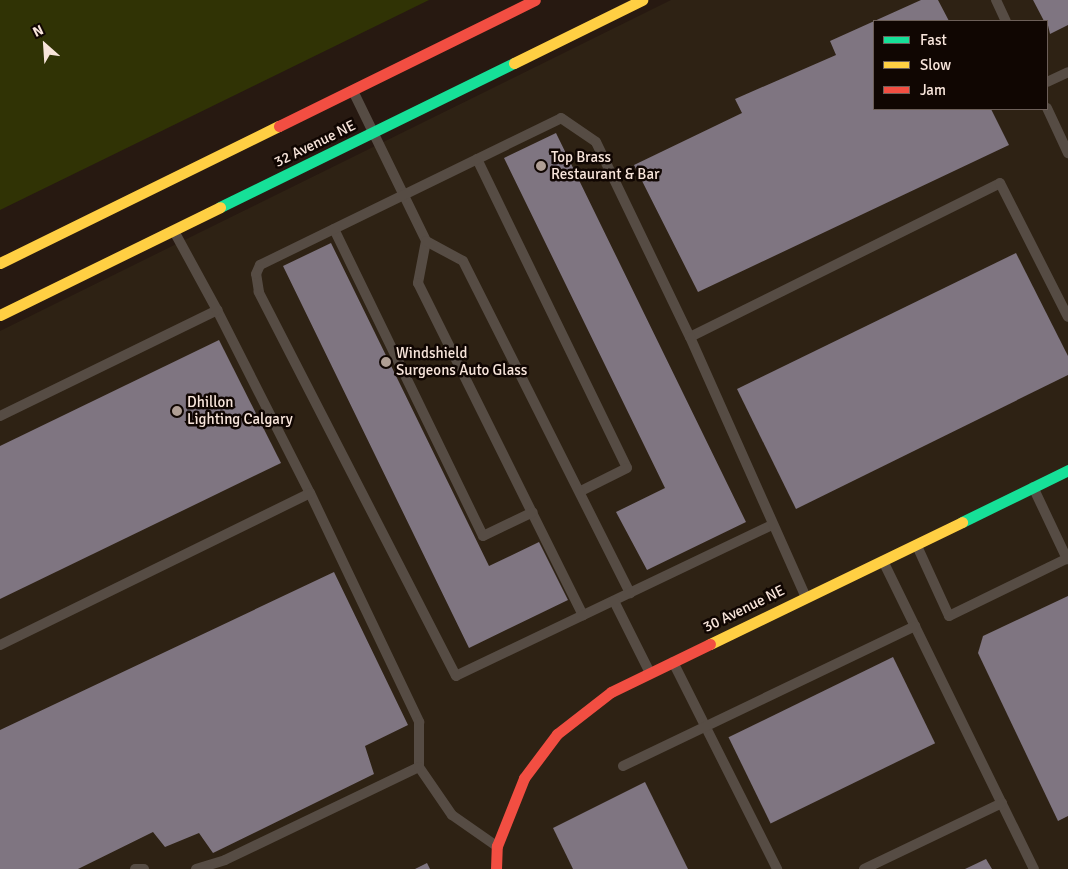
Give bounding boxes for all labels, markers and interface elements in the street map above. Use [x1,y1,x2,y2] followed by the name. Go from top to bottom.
[20,20,70,70] north arrow
[873,20,1048,110] legend
[30,21,46,41] text: N
[920,31,947,49] text: Fast
[920,56,951,74] text: Slow
[920,81,946,99] text: Jam
[271,117,359,171] street label: 32 Avenue NE
[551,148,660,183] place label: Top Brass Restaurant & Bar
[535,160,547,172] marker: Top Brass Restaurant & Bar
[396,344,527,379] place label: Windshield Surgeons Auto Glass
[380,356,392,368] marker: Windshield Surgeons Auto Glass
[187,393,293,428] place label: Dhillon Lighting Calgary
[171,405,183,417] marker: Dhillon Lighting Calgary
[700,582,788,636] street label: 30 Avenue NE

